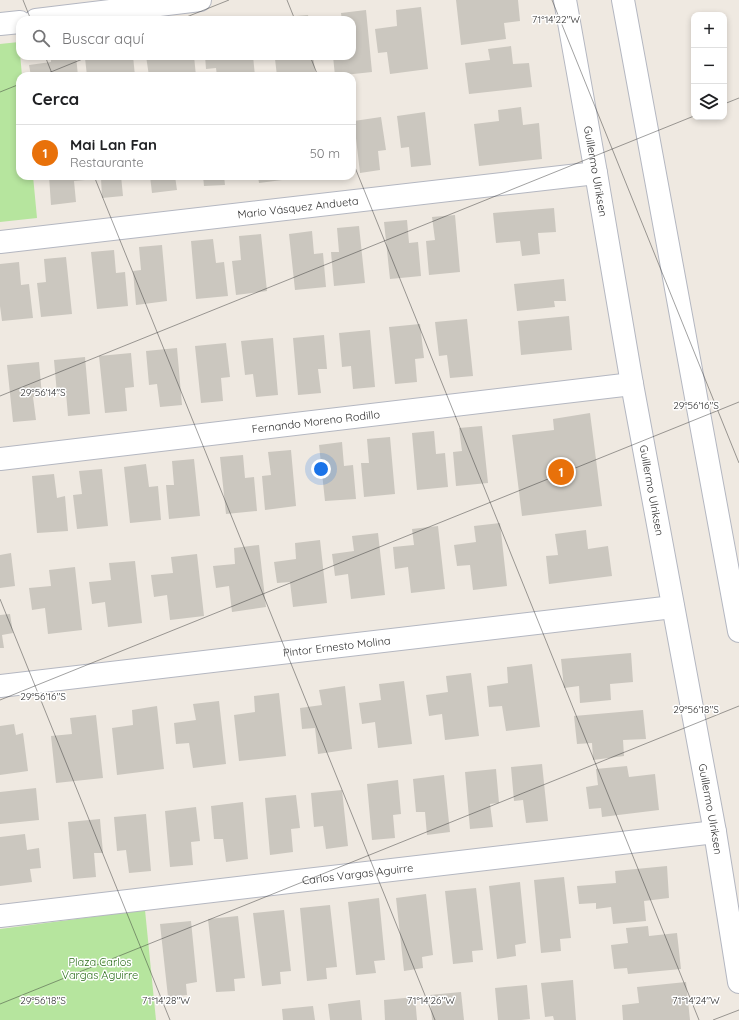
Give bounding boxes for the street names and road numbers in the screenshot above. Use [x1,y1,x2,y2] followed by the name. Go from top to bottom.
[581,125,610,218] street label: Guillermo Ulriksen
[237,194,359,221] street label: Mario Vásquez Andueta
[251,407,381,436] street label: Fernando Moreno Rodillo
[636,444,667,537] street label: Guillermo Ulriksen
[282,633,391,660] street label: Pintor Ernesto Molina
[695,762,725,855] street label: Guillermo Ulriksen
[301,861,414,887] street label: Carlos Vargas Aguirre

